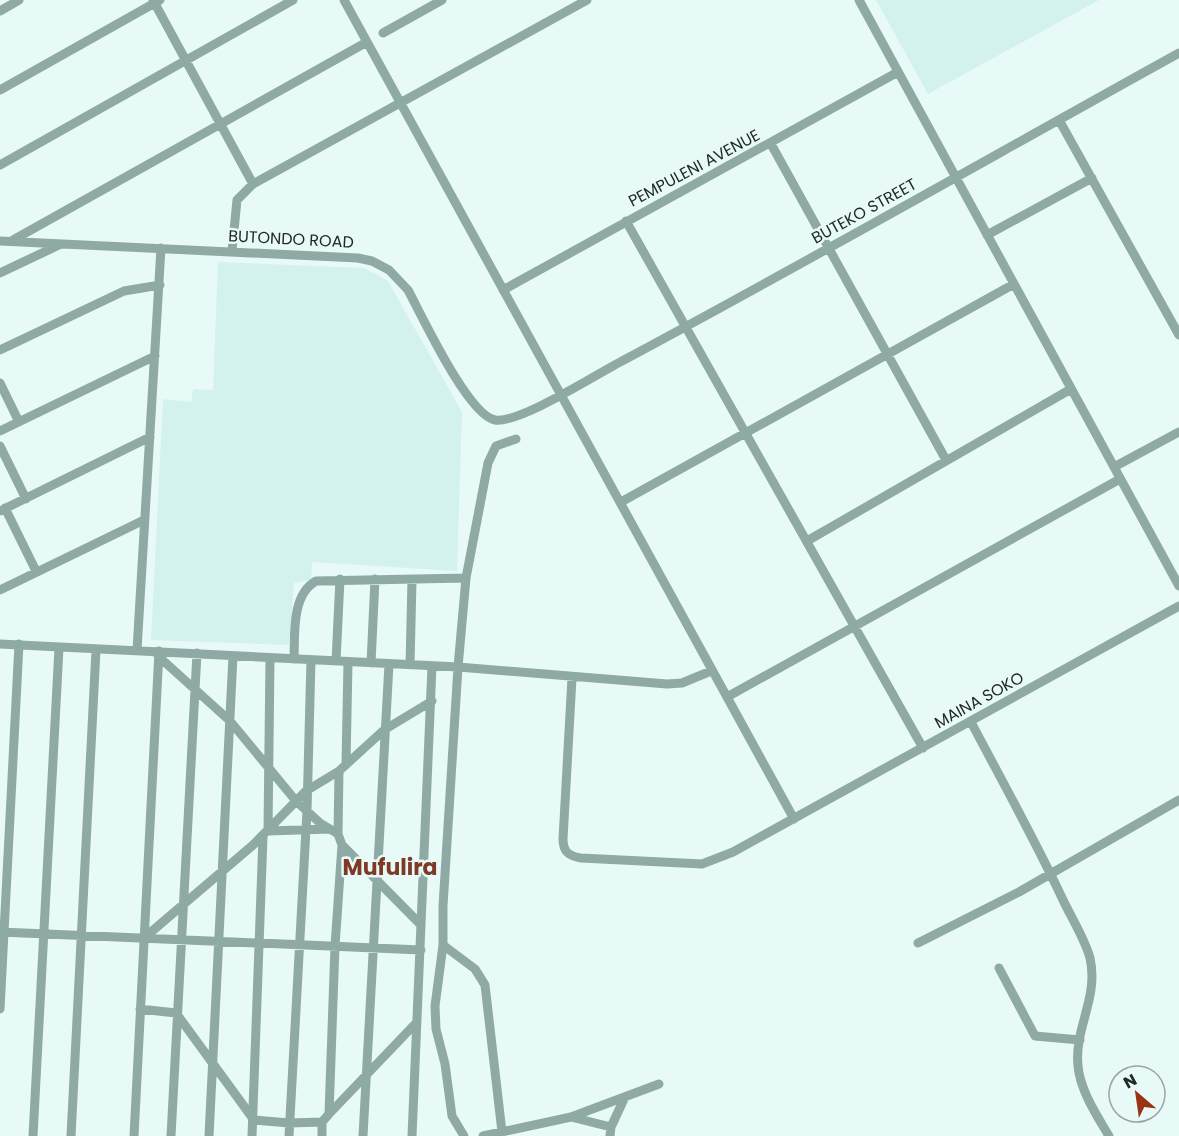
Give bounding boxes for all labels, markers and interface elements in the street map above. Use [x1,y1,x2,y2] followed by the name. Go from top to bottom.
[624,124,764,212] street label: PEMPULENI AVENUE
[807,172,921,249] street label: BUTEKO STREET
[228,224,354,254] street label: BUTONDO ROAD
[930,666,1028,734] street label: MAINA SOKO
[342,852,438,883] district label: Mufulira
[1107,1064,1167,1124] north arrow
[1119,1068,1141,1094] text: N

